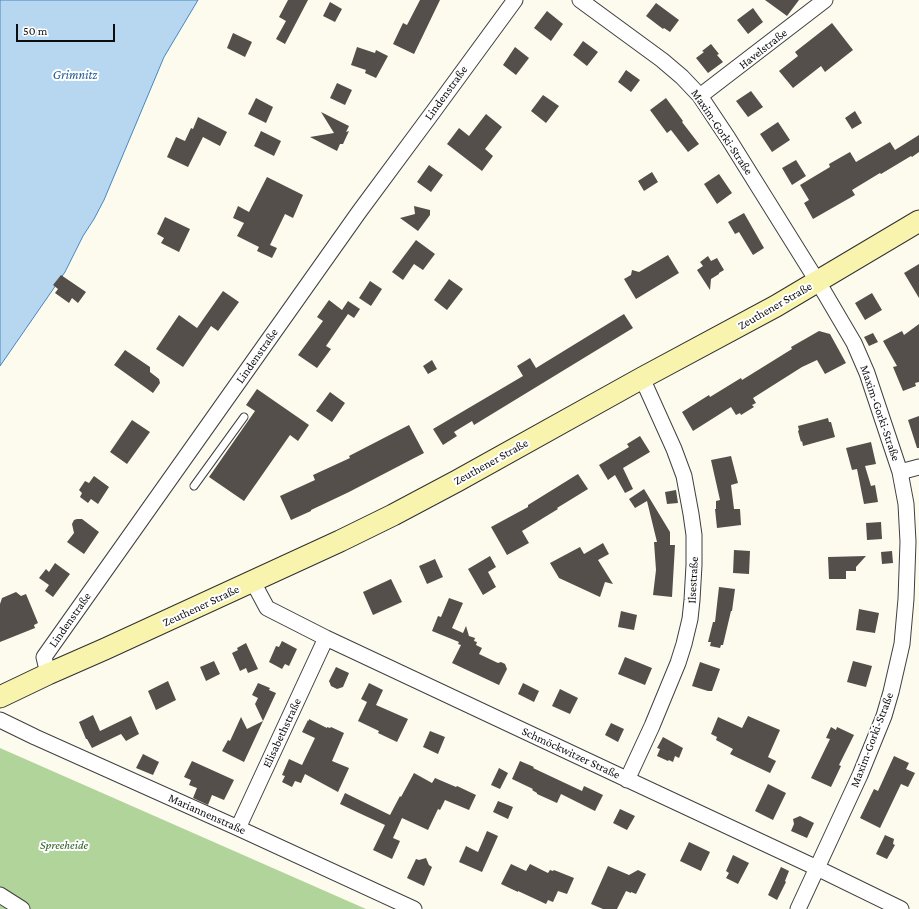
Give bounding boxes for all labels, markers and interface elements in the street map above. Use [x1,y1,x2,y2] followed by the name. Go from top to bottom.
[18,16,117,42] scale bar
[23,24,47,38] text: 50 m
[736,26,790,72] street label: Havelstraße
[421,63,471,123] street label: Lindenstraße
[53,67,97,83] water label: Grimnitz
[688,86,756,178] street label: Maxim-Gorki-Straße
[735,279,815,333] street label: Zeuthener Straße
[233,326,281,386] street label: Lindenstraße
[857,363,903,463] street label: Maxim-Gorki-Straße
[451,436,531,488] street label: Zeuthener Straße
[685,556,701,604] street label: Ilsestraße
[160,582,242,630] street label: Zeuthener Straße
[46,590,94,650] street label: Lindenstraße
[847,691,897,789] street label: Maxim-Gorki-Straße
[260,696,304,770] street label: Elisabethstraße
[519,724,623,782] street label: Schmöckwitzer Straße
[166,790,248,838] street label: Mariannenstraße
[40,838,88,852] park label: Spreeheide

